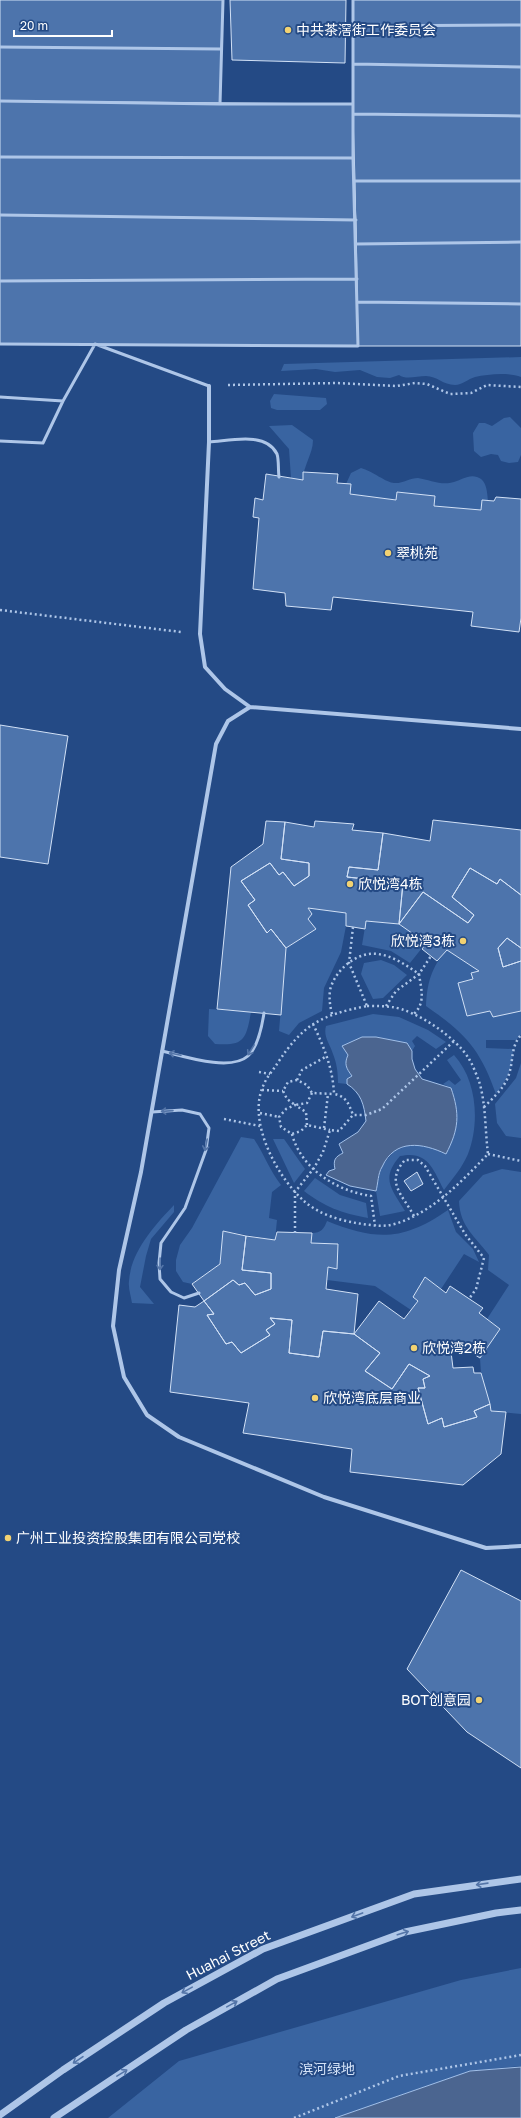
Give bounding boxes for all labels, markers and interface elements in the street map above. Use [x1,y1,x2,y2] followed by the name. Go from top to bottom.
[14,12,112,38] scale bar
[20,18,48,33] text: 20 m
[296,21,436,38] place label: 中共茶滘街工作委员会
[283,25,293,35] marker: 中共茶滘街工作委员会
[396,544,438,561] place label: 翠桃苑
[383,548,393,558] marker: 翠桃苑
[358,875,423,892] place label: 欣悦湾4栋
[345,879,355,889] marker: 欣悦湾4栋
[391,932,455,949] place label: 欣悦湾3栋
[458,936,468,946] marker: 欣悦湾3栋
[247,1044,255,1056] one-way arrow
[169,1050,182,1058] one-way arrow
[161,1107,174,1114] one-way arrow
[202,1138,210,1151] one-way arrow
[156,1257,164,1270] one-way arrow
[422,1339,486,1356] place label: 欣悦湾2栋
[409,1343,419,1353] marker: 欣悦湾2栋
[323,1389,421,1406] place label: 欣悦湾底层商业
[310,1393,320,1403] marker: 欣悦湾底层商业
[16,1529,240,1546] place label: 广州工业投资控股集团有限公司党校
[3,1533,13,1543] marker: 广州工业投资控股集团有限公司党校
[401,1691,471,1708] place label: BOT创意园
[474,1695,484,1705] marker: BOT创意园
[476,1880,489,1888] one-way arrow
[351,1911,363,1919] one-way arrow
[183,1926,273,1983] street label: Huahai Street
[396,1929,409,1936] one-way arrow
[182,1987,194,1995] one-way arrow
[226,2000,238,2008] one-way arrow
[73,2056,84,2064] one-way arrow
[299,2060,355,2077] park label: 滨河绿地
[116,2069,127,2077] one-way arrow

